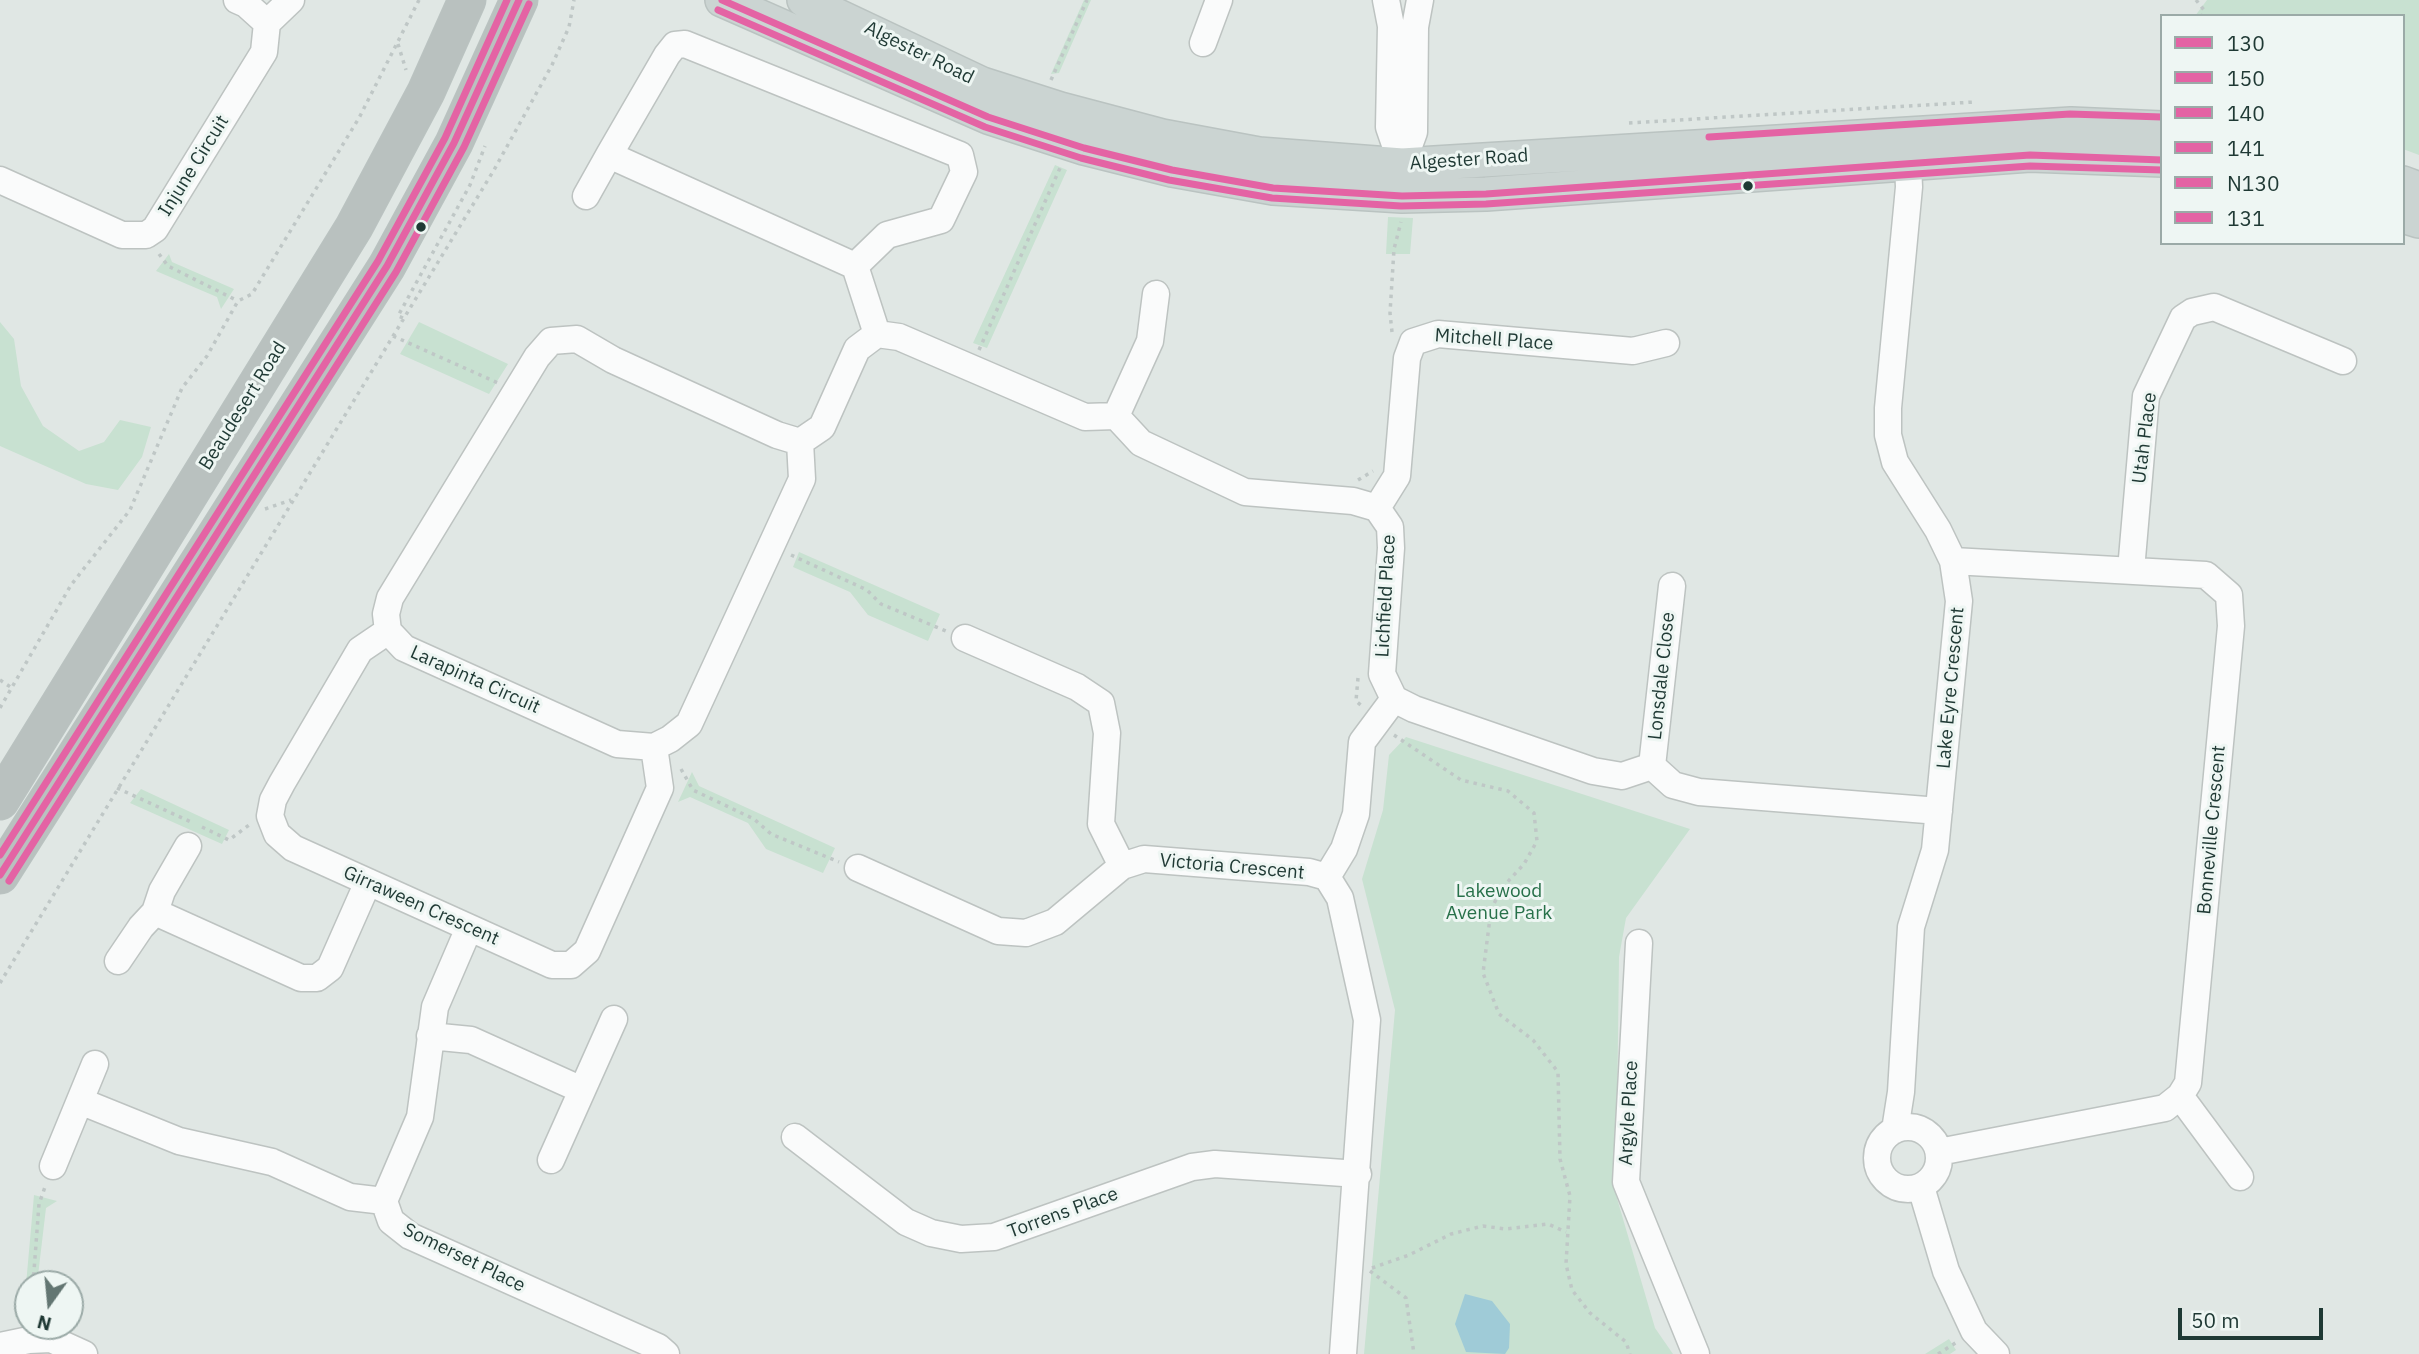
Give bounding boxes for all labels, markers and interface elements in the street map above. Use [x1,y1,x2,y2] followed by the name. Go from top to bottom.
[2160,14,2405,245] legend
[861,17,977,89] street label: Algester Road
[2227,29,2265,57] text: 130
[2227,64,2265,92] text: 150
[2227,99,2265,127] text: 140
[154,111,234,221] street label: Injune Circuit
[2227,134,2265,162] text: 141
[1409,144,1529,176] street label: Algester Road
[2227,169,2280,197] text: N130
[1741,179,1755,193] unlabelled marker
[2227,204,2265,232] text: 131
[414,220,428,234] unlabelled marker
[1434,324,1554,356] street label: Mitchell Place
[194,338,292,474] street label: Beaudesert Road
[2128,391,2162,485] street label: Utah Place
[1371,534,1401,658] street label: Lichfield Place
[1933,606,1969,770] street label: Lake Eyre Crescent
[1644,611,1680,741] street label: Lonsdale Close
[407,641,543,719] street label: Larapinta Circuit
[2193,744,2231,916] street label: Bonneville Crescent
[1159,849,1305,885] street label: Victoria Crescent
[340,861,502,951] street label: Girraween Crescent
[1446,881,1552,925] park label: Lakewood Avenue Park
[1615,1060,1643,1166] street label: Argyle Place
[1005,1182,1121,1244] street label: Torrens Place
[399,1219,529,1297] street label: Somerset Place
[14,1270,84,1340] north arrow
[2181,1294,2326,1338] scale bar
[2191,1306,2240,1334] text: 50 m
[34,1310,54,1337] text: N

